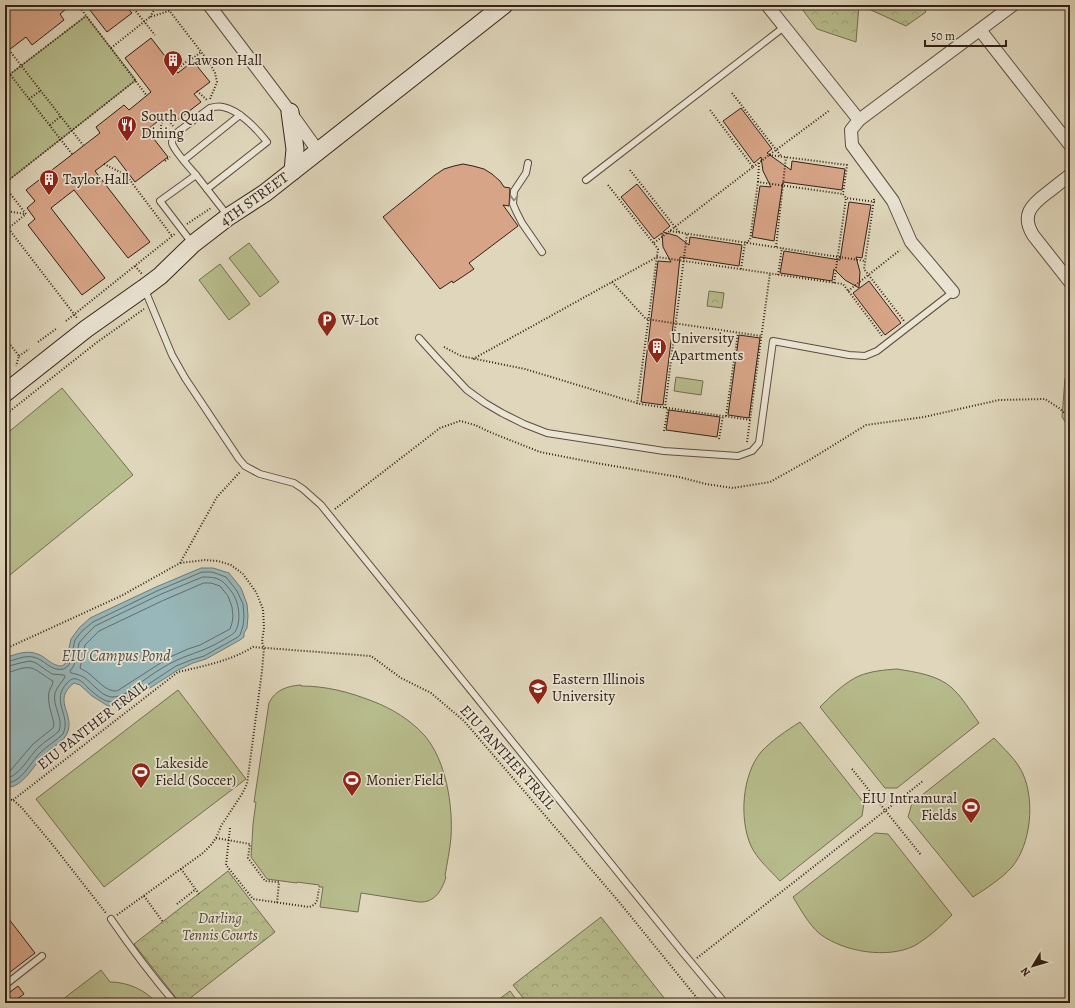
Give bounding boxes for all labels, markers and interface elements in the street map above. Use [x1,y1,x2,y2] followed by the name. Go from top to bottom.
[925,22,1006,48] scale bar
[931,28,955,44] text: 50 m
[162,49,184,77] building icon: Lawson Hall
[187,50,262,70] place label: Lawson Hall
[141,106,215,143] place label: South Quad Dining
[116,114,138,142] restaurant icon: South Quad Dining
[216,167,293,231] street label: 4TH STREET
[38,168,60,196] building icon: Taylor Hall
[63,169,129,189] place label: Taylor Hall
[509,195,518,201] one-way arrow
[316,309,338,337] parking icon: W-Lot
[340,310,379,330] place label: W-Lot
[670,328,743,365] place label: University Apartments
[646,336,668,364] building icon: University Apartments
[61,645,171,667] water label: EIU Campus Pond
[552,669,645,706] place label: Eastern Illinois University
[33,676,151,774] street label: EIU PANTHER TRAIL
[527,677,549,705] school or university icon: Eastern Illinois University
[456,700,561,814] street label: EIU PANTHER TRAIL
[155,753,236,790] place label: Lakeside Field (Soccer)
[130,761,152,789] sports icon: Lakeside Field (Soccer)
[341,769,363,797] sports icon: Monier Field
[366,770,445,790] place label: Monier Field
[862,788,957,825] place label: EIU Intramural Fields
[960,796,982,824] sports icon: EIU Intramural Fields
[182,908,258,945] park label: Darling Tennis Courts
[1013,946,1053,986] north arrow
[1017,964,1034,980] text: N

